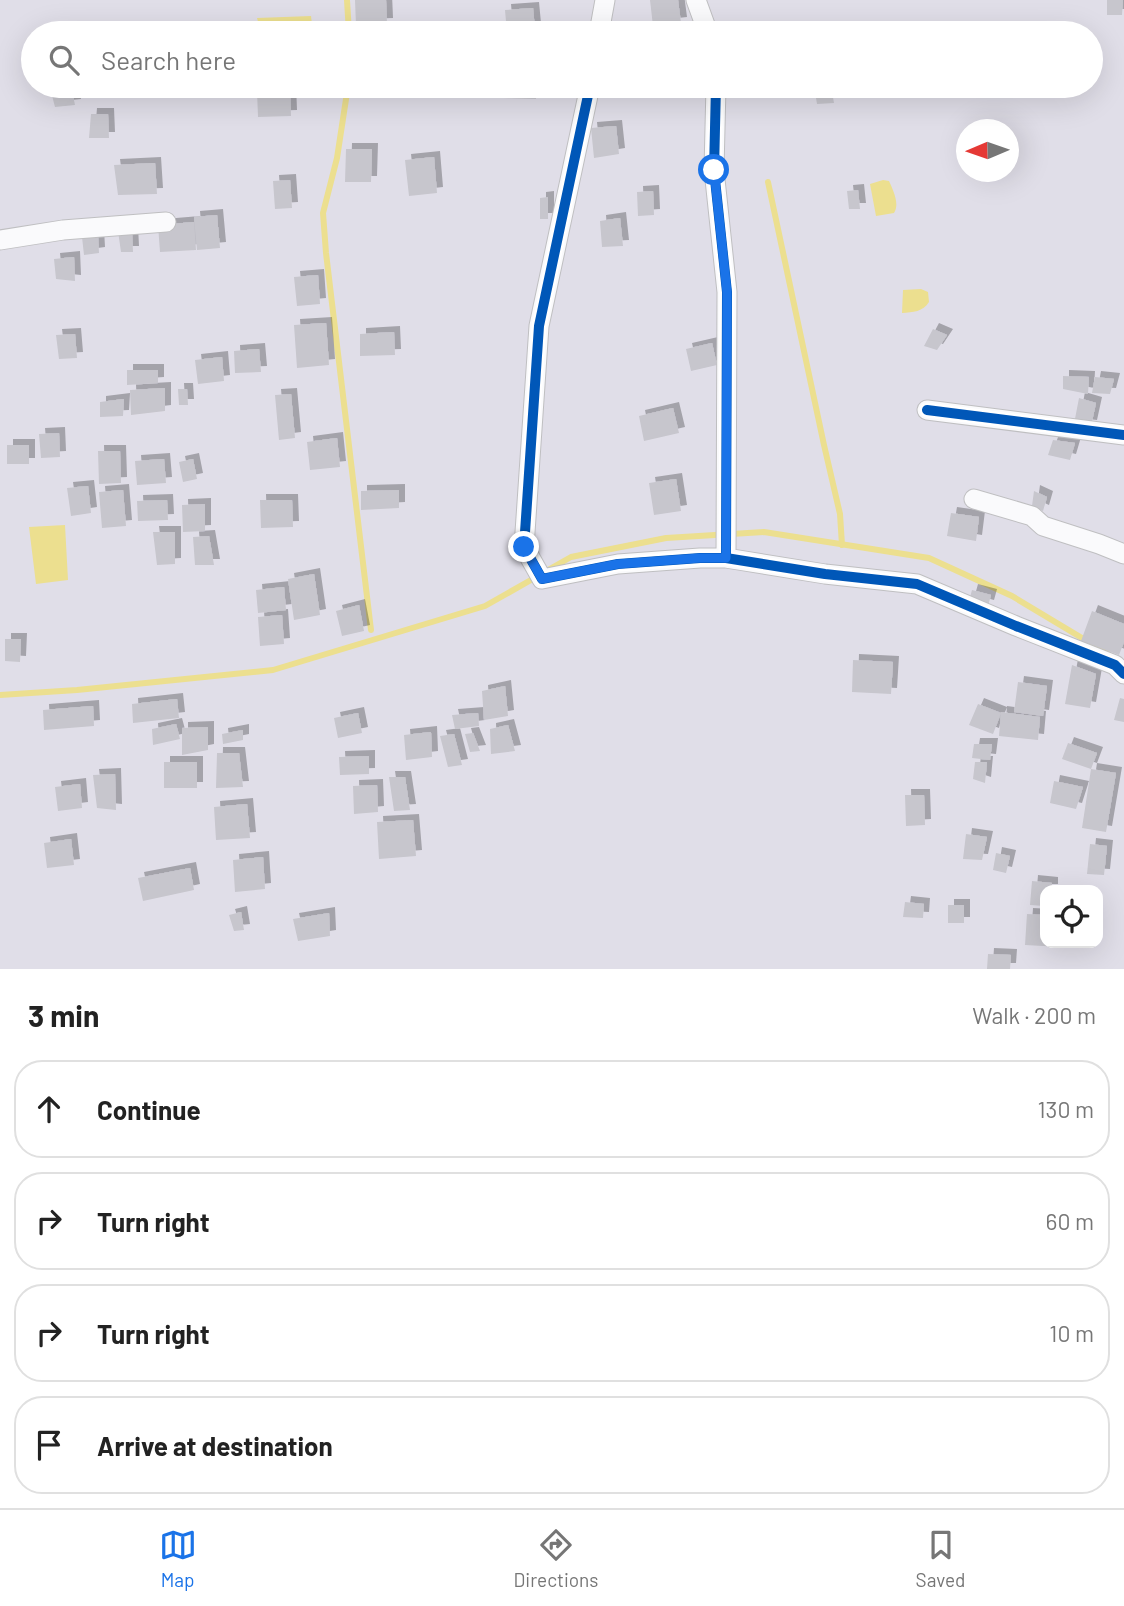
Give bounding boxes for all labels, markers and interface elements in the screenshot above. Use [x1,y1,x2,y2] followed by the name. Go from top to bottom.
[21,21,1103,98] search box
[45,41,83,79] icon: search
[101,44,236,75] text: Search here
[956,119,1019,182] north arrow
[698,154,729,185] route start
[508,531,539,562] route end
[1040,885,1103,948] map controls
[1040,885,1103,948] button: locate
[28,997,99,1033] text: 3 min
[972,1001,1096,1029] text: Walk · 200 m
[30,1090,68,1128] icon: ahead
[97,1094,201,1125] text: Continue
[1037,1095,1094,1123] text: 130 m
[30,1202,68,1240] icon: right
[97,1206,210,1237] text: Turn right
[1046,1207,1094,1235] text: 60 m
[30,1314,68,1352] icon: right
[97,1318,210,1349] text: Turn right
[1049,1319,1094,1347] text: 10 m
[30,1426,68,1464] icon: arrive
[97,1430,333,1461] text: Arrive at destination
[159,1526,197,1591] tab: Map
[514,1526,599,1591] tab: Directions
[916,1526,965,1591] tab: Saved

